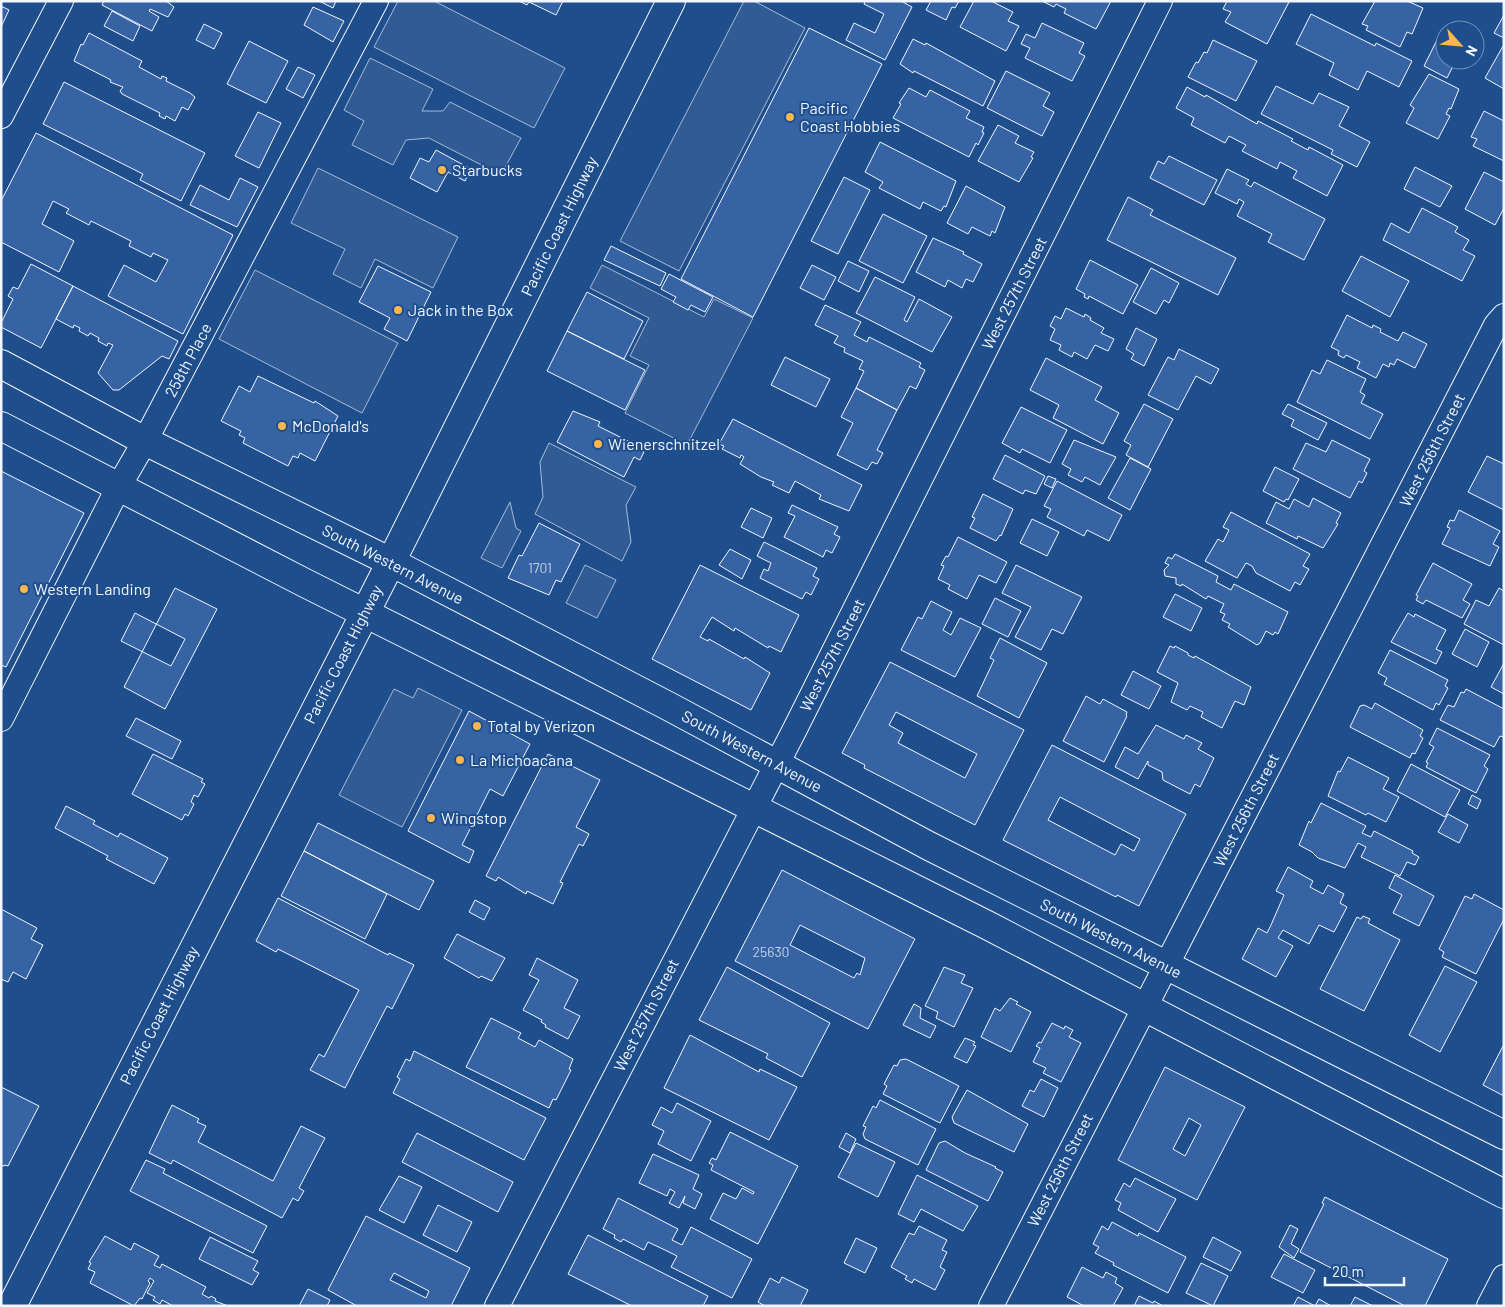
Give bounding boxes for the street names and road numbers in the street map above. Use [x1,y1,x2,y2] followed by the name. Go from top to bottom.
[516,152,601,299] street label: Pacific Coast Highway
[977,233,1050,352] street label: West 257th Street
[160,320,215,400] street label: 258th Place
[1395,390,1468,510] street label: West 256th Street
[319,520,467,607] street label: South Western Avenue
[299,581,386,726] street label: Pacific Coast Highway
[795,595,868,714] street label: West 257th Street
[679,705,826,796] street label: South Western Avenue
[1209,750,1282,870] street label: West 256th Street
[1037,894,1185,981] street label: South Western Avenue
[115,942,202,1087] street label: Pacific Coast Highway
[609,955,682,1074] street label: West 257th Street
[1023,1110,1096,1230] street label: West 256th Street

